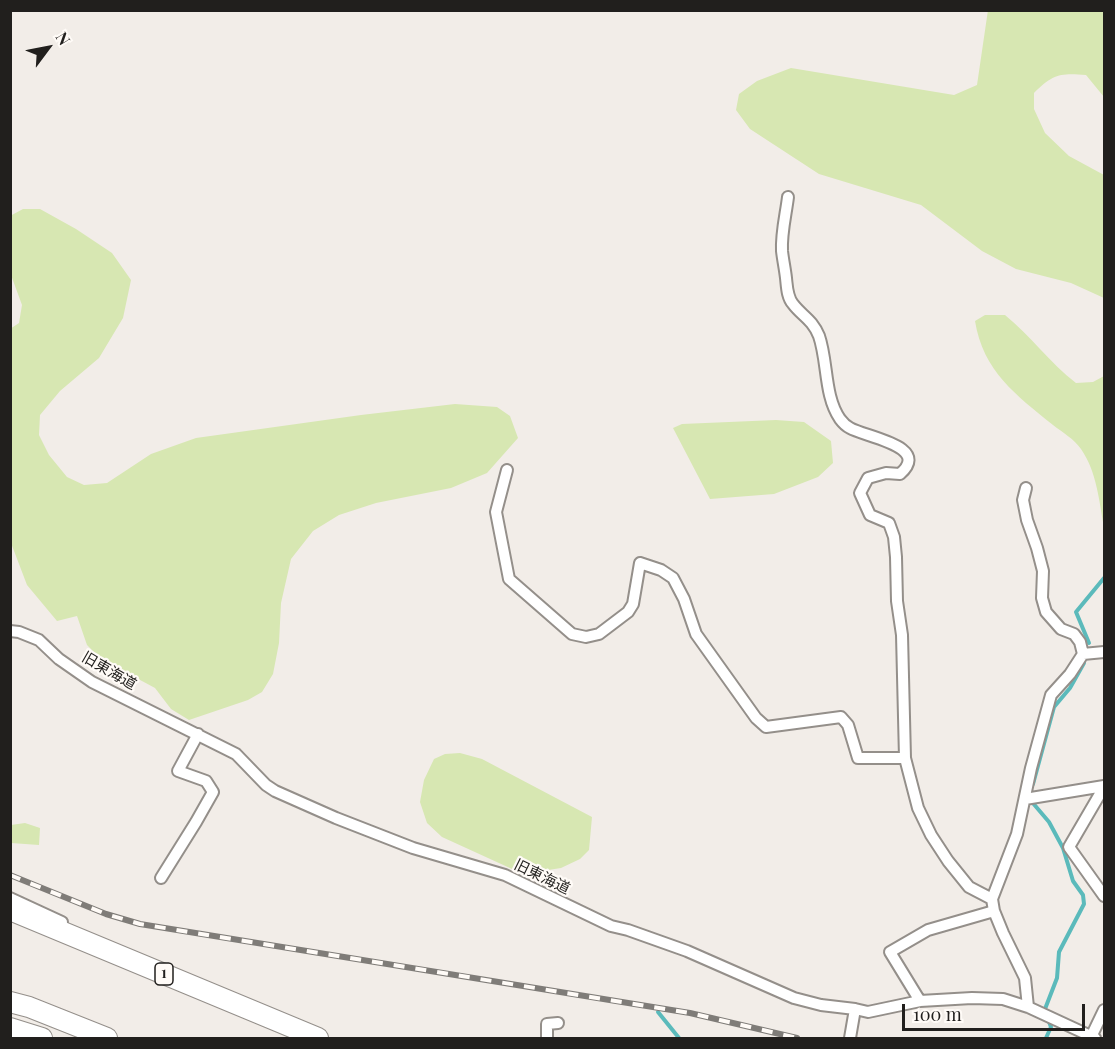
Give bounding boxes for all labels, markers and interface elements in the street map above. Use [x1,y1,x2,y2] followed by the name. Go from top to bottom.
[18,18,78,78] north arrow
[52,28,76,49] text: N
[79,648,139,694] street label: 旧東海道
[511,856,573,898] street label: 旧東海道
[155,963,173,985] road number: 1
[905,992,1088,1030] scale bar
[913,1002,962,1026] text: 100 m

